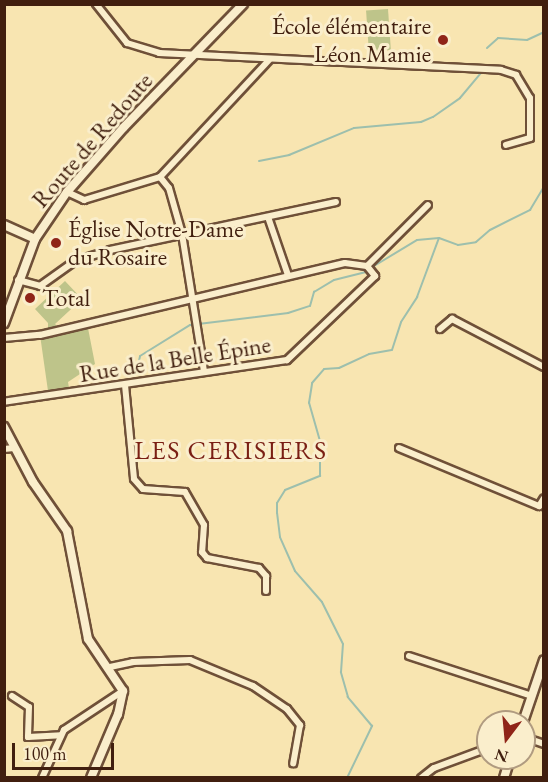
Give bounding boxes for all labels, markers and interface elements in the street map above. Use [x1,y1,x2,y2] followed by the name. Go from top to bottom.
[272,12,431,68] place label: École élémentaire Léon Mamie
[436,33,450,47] marker: École élémentaire Léon Mamie
[26,67,158,213] street label: Route de Redoute
[68,215,244,271] place label: Église Notre-Dame du Rosaire
[49,236,63,250] marker: Église Notre-Dame du Rosaire
[42,284,90,312] place label: Total
[23,291,37,305] marker: Total
[77,330,273,388] street label: Rue de la Belle Épine
[134,435,328,467] district label: LES CERISIERS
[476,710,536,770] north arrow
[15,731,117,769] scale bar
[23,742,67,765] text: 100 m
[492,744,511,768] text: N

